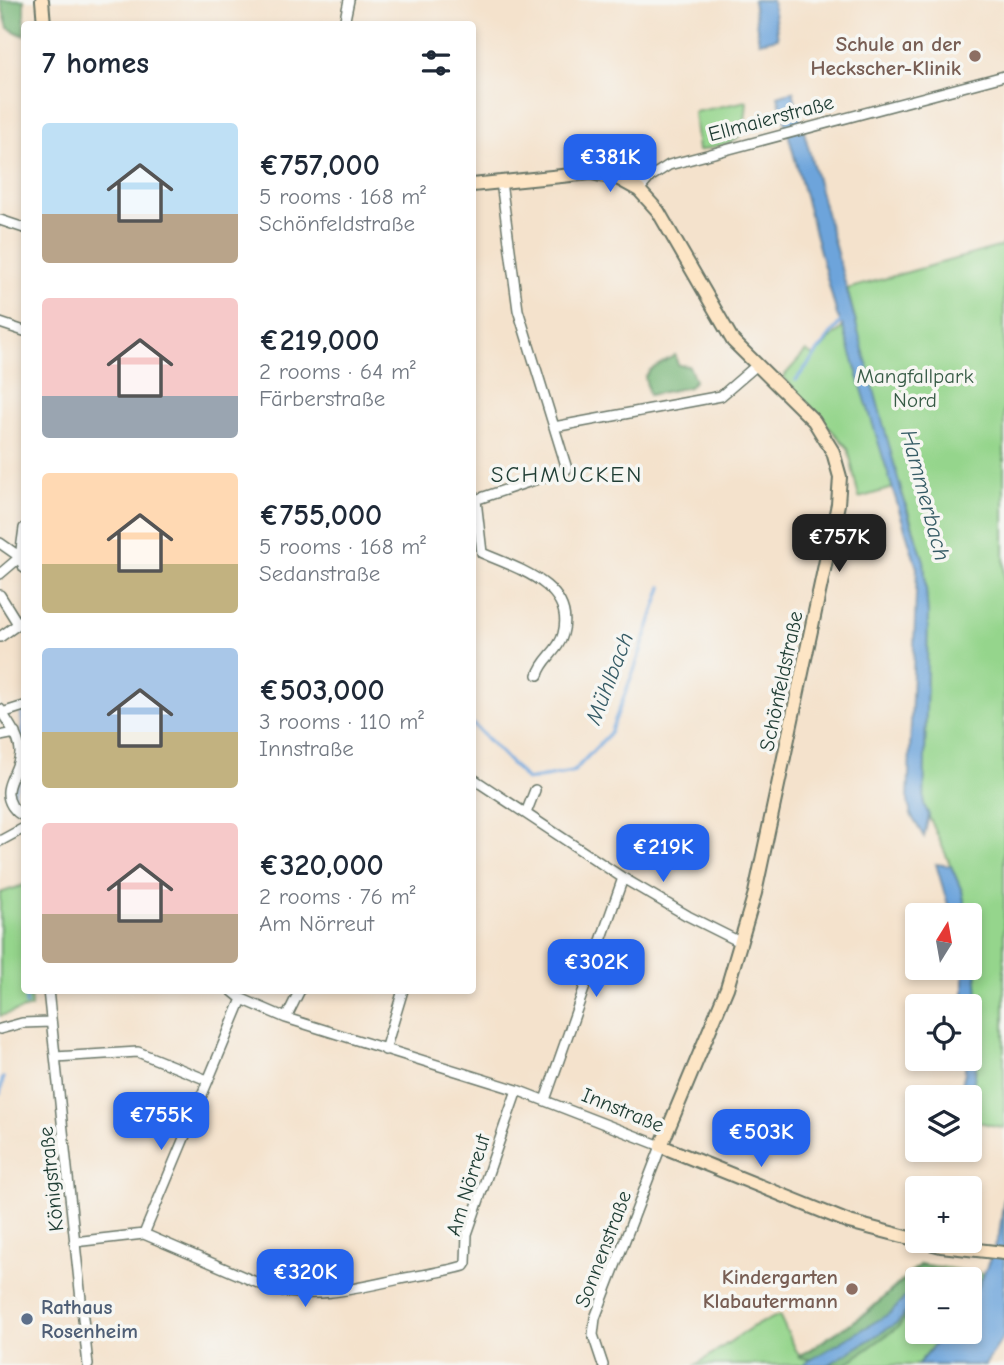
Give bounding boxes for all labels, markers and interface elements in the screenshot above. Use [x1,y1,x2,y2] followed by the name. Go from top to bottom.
[811,32,962,80] place label: Schule an der Heckscher-Klinik
[417,44,455,82] icon: filters
[42,46,149,81] text: 7 homes
[967,48,983,64] marker: Schule an der Heckscher-Klinik
[706,90,836,146] street label: Ellmaierstraße
[561,134,659,194] pin: €381K
[580,143,640,170] text: €381K
[259,148,380,183] text: €757,000
[98,151,182,235] icon: home
[259,183,426,210] text: 5 rooms · 168 m²
[259,210,415,237] text: Schönfeldstraße
[259,323,379,358] text: €219,000
[98,326,182,410] icon: home
[259,358,416,385] text: 2 rooms · 64 m²
[856,364,974,412] park label: Mangfallpark Nord
[259,385,385,412] text: Färberstraße
[895,426,956,564] water label: Hammerbach
[491,461,643,488] district label: SCHMUCKEN
[259,498,382,533] text: €755,000
[98,501,182,585] icon: home
[790,514,888,574] pin: €757K
[808,523,870,550] text: €757K
[259,533,426,560] text: 5 rooms · 168 m²
[259,560,380,587] text: Sedanstraße
[754,609,808,753] street label: Schönfeldstraße
[579,628,639,729] water label: Mühlbach
[259,673,385,708] text: €503,000
[98,676,182,760] icon: home
[259,708,424,735] text: 3 rooms · 110 m²
[259,735,354,762] text: Innstraße
[614,824,712,884] pin: €219K
[632,833,694,860] text: €219K
[259,848,384,883] text: €320,000
[98,851,182,935] icon: home
[259,883,415,910] text: 2 rooms · 76 m²
[905,903,982,980] north arrow
[905,903,982,1344] map controls
[259,910,374,937] text: Am Nörreut
[547,940,645,999] pin: €302K
[564,948,628,975] text: €302K
[905,994,982,1071] button: locate
[578,1083,668,1137] street label: Innstraße
[905,1085,982,1162] button: layers
[112,1092,210,1152] pin: €755K
[129,1101,193,1128] text: €755K
[712,1110,810,1169] pin: €503K
[728,1118,794,1145] text: €503K
[34,1125,68,1233] street label: Königstraße
[441,1130,495,1239] street label: Am Nörreut
[905,1176,982,1253] button: +
[570,1187,636,1311] street label: Sonnenstraße
[256,1250,354,1309] pin: €320K
[273,1258,337,1285] text: €320K
[703,1265,838,1313] place label: Kindergarten Klabautermann
[905,1267,982,1344] button: −
[844,1281,860,1297] marker: Kindergarten Klabautermann
[41,1295,138,1343] place label: Rathaus Rosenheim
[19,1311,35,1327] marker: Rathaus Rosenheim

